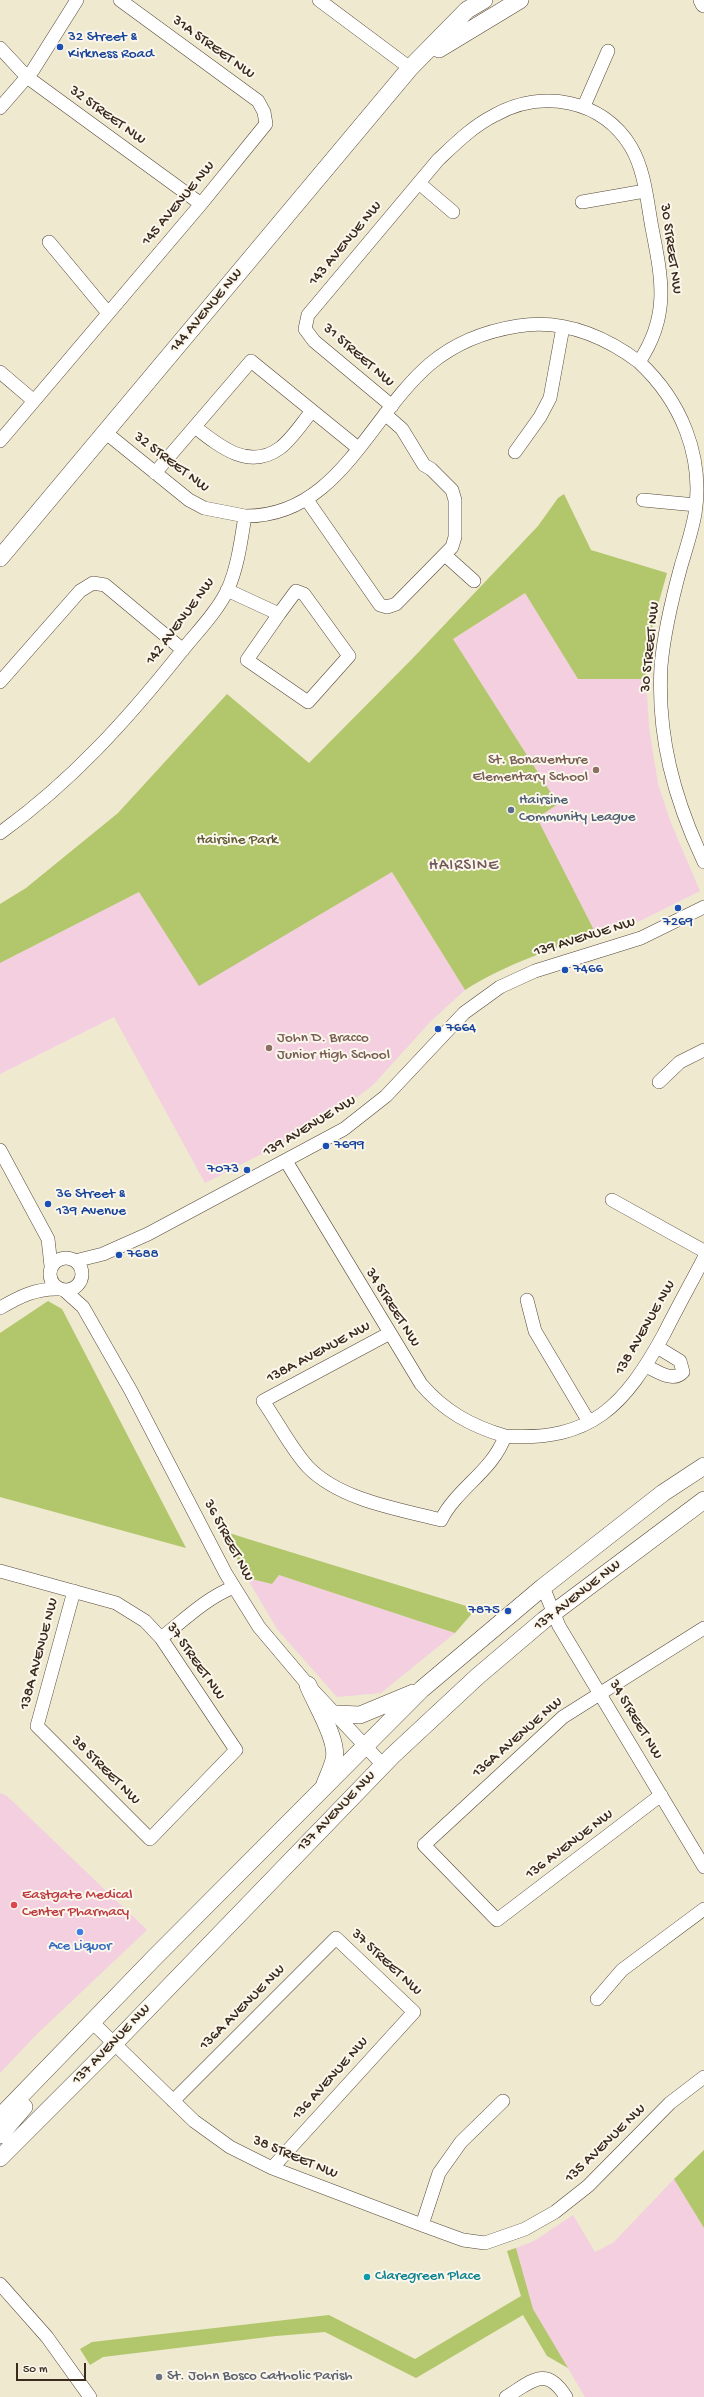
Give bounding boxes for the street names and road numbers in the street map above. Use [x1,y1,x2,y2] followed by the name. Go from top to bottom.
[168,12,258,84] street label: 31A STREET NW
[65,82,149,150] street label: 32 STREET NW
[138,158,220,250] street label: 145 AVENUE NW
[305,198,387,290] street label: 143 AVENUE NW
[655,203,685,295] street label: 30 STREET NW
[167,265,247,357] street label: 144 AVENUE NW
[319,320,397,392] street label: 31 STREET NW
[130,429,212,497] street label: 32 STREET NW
[142,575,220,669] street label: 142 AVENUE NW
[637,601,665,693] street label: 30 STREET NW
[532,914,638,962] street label: 139 AVENUE NW
[260,1092,360,1162] street label: 139 AVENUE NW
[361,1265,423,1351] street label: 34 STREET NW
[612,1278,680,1378] street label: 138 AVENUE NW
[264,1318,374,1388] street label: 138A AVENUE NW
[199,1497,257,1585] street label: 36 STREET NW
[531,1556,625,1636] street label: 137 AVENUE NW
[16,1596,64,1712] street label: 138A AVENUE NW
[162,1620,228,1704] street label: 37 STREET NW
[604,1677,666,1763] street label: 34 STREET NW
[469,1694,567,1782] street label: 136A AVENUE NW
[67,1733,143,1809] street label: 38 STREET NW
[294,1768,380,1856] street label: 137 AVENUE NW
[522,1806,618,1884] street label: 136 AVENUE NW
[347,1926,425,2000] street label: 37 STREET NW
[196,1961,290,2055] street label: 136A AVENUE NW
[69,2001,155,2089] street label: 137 AVENUE NW
[289,2034,373,2124] street label: 136 AVENUE NW
[562,2101,650,2187] street label: 135 AVENUE NW
[250,2132,340,2184] street label: 38 STREET NW

